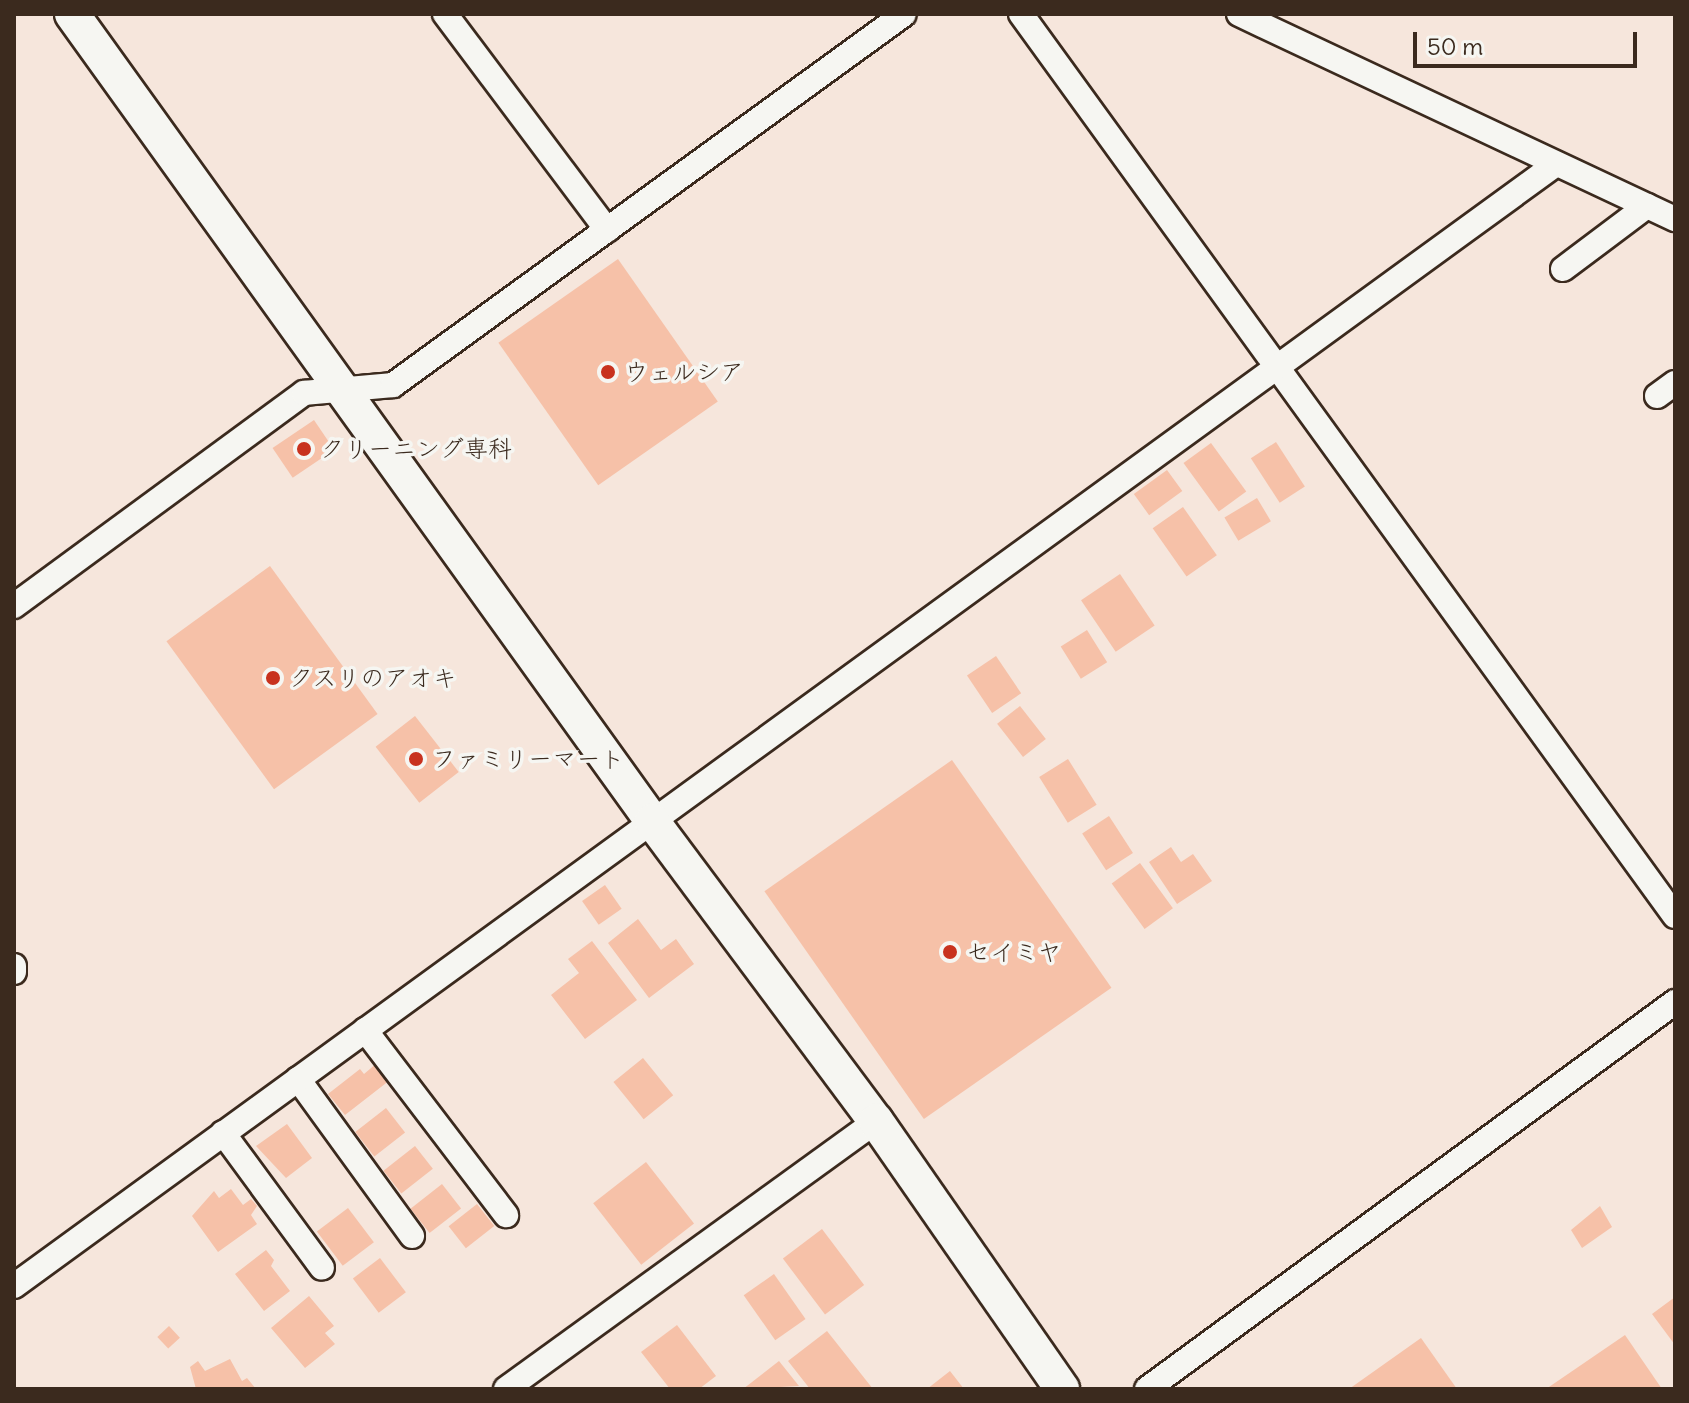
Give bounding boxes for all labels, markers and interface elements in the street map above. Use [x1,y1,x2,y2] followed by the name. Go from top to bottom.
[1417,16,1641,66] scale bar
[1427,31,1483,61] text: 50 m
[624,358,744,386] place label: ウェルシア
[599,363,617,381] marker: ウェルシア
[320,435,512,463] place label: クリーニング専科
[295,440,313,458] marker: クリーニング専科
[289,664,457,692] place label: クスリのアオキ
[264,669,282,687] marker: クスリのアオキ
[432,745,624,773] place label: ファミリーマート
[407,750,425,768] marker: ファミリーマート
[966,938,1062,966] place label: セイミヤ
[941,943,959,961] marker: セイミヤ

